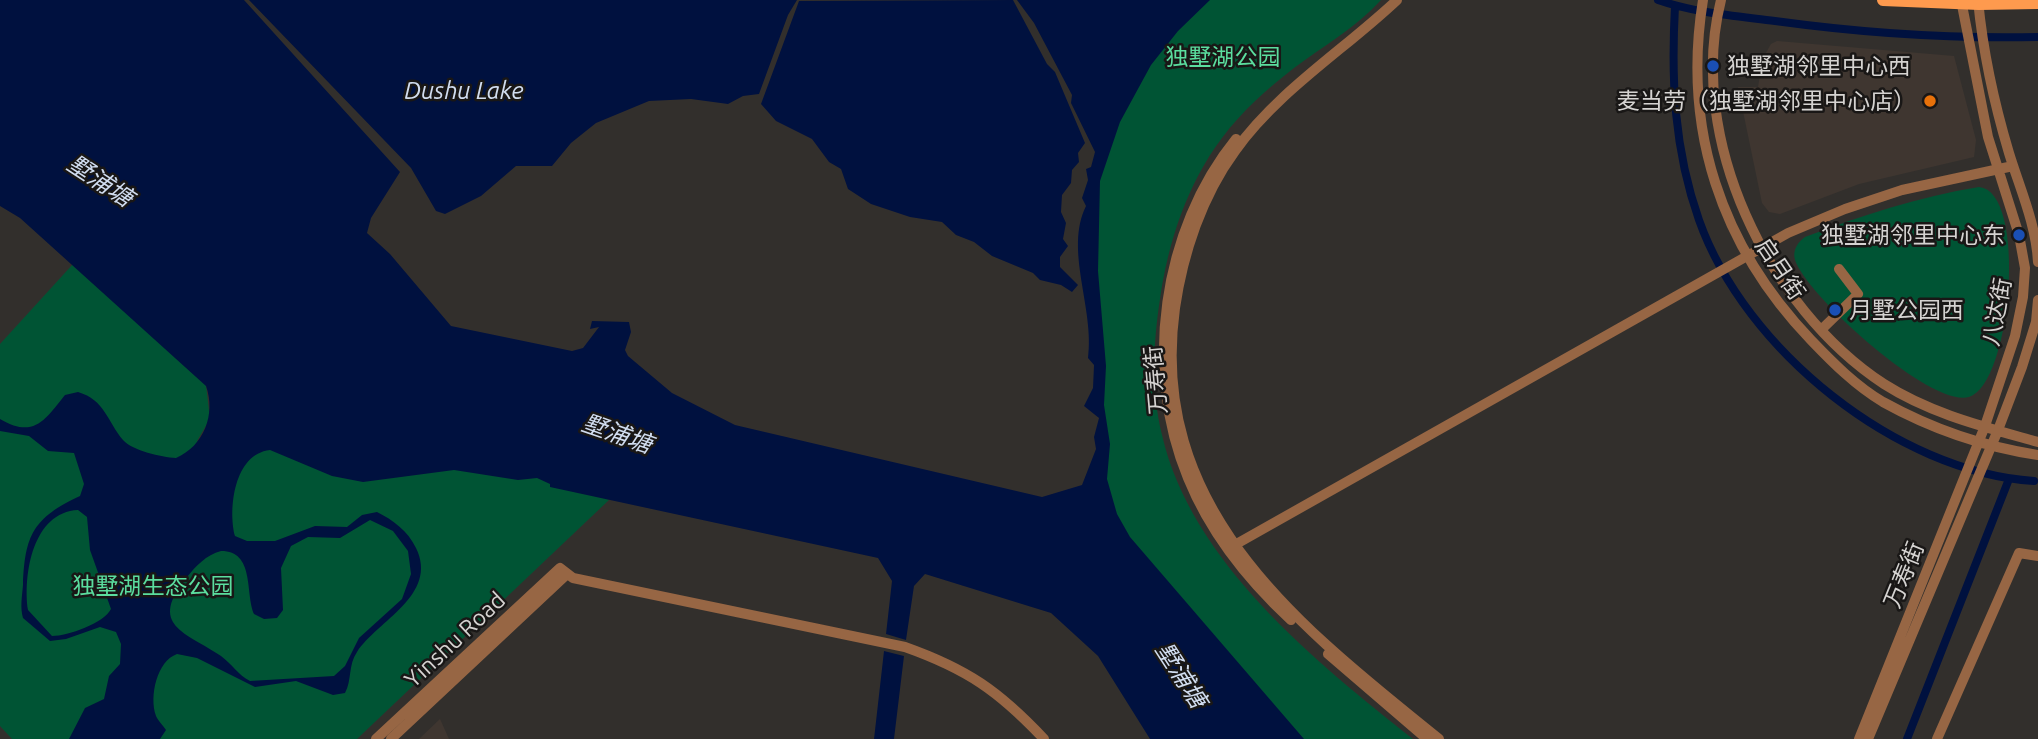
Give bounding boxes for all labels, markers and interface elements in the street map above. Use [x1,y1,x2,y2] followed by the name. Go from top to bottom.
[1166,43,1280,71] park label: 独墅湖公园
[1727,52,1911,80] place label: 独墅湖邻里中心西
[1705,58,1721,74] marker: 独墅湖邻里中心西
[404,77,524,105] water label: Dushu Lake
[1617,87,1916,115] place label: 麦当劳（独墅湖邻里中心店）
[1922,93,1938,109] marker: 麦当劳（独墅湖邻里中心店）
[62,149,138,213] water label: 墅浦塘
[1821,221,2005,249] place label: 独墅湖邻里中心东
[2011,227,2027,243] marker: 独墅湖邻里中心东
[1749,233,1811,305] street label: 启月街
[1977,276,2017,348] street label: 八达街
[1849,296,1964,324] place label: 月墅公园西
[1827,302,1843,318] marker: 月墅公园西
[1139,344,1173,416] street label: 万寿街
[578,409,656,459] water label: 墅浦塘
[1878,538,1930,612] street label: 万寿街
[73,572,233,600] park label: 独墅湖生态公园
[399,586,511,694] street label: Yinshu Road
[1149,637,1213,713] water label: 墅浦塘

